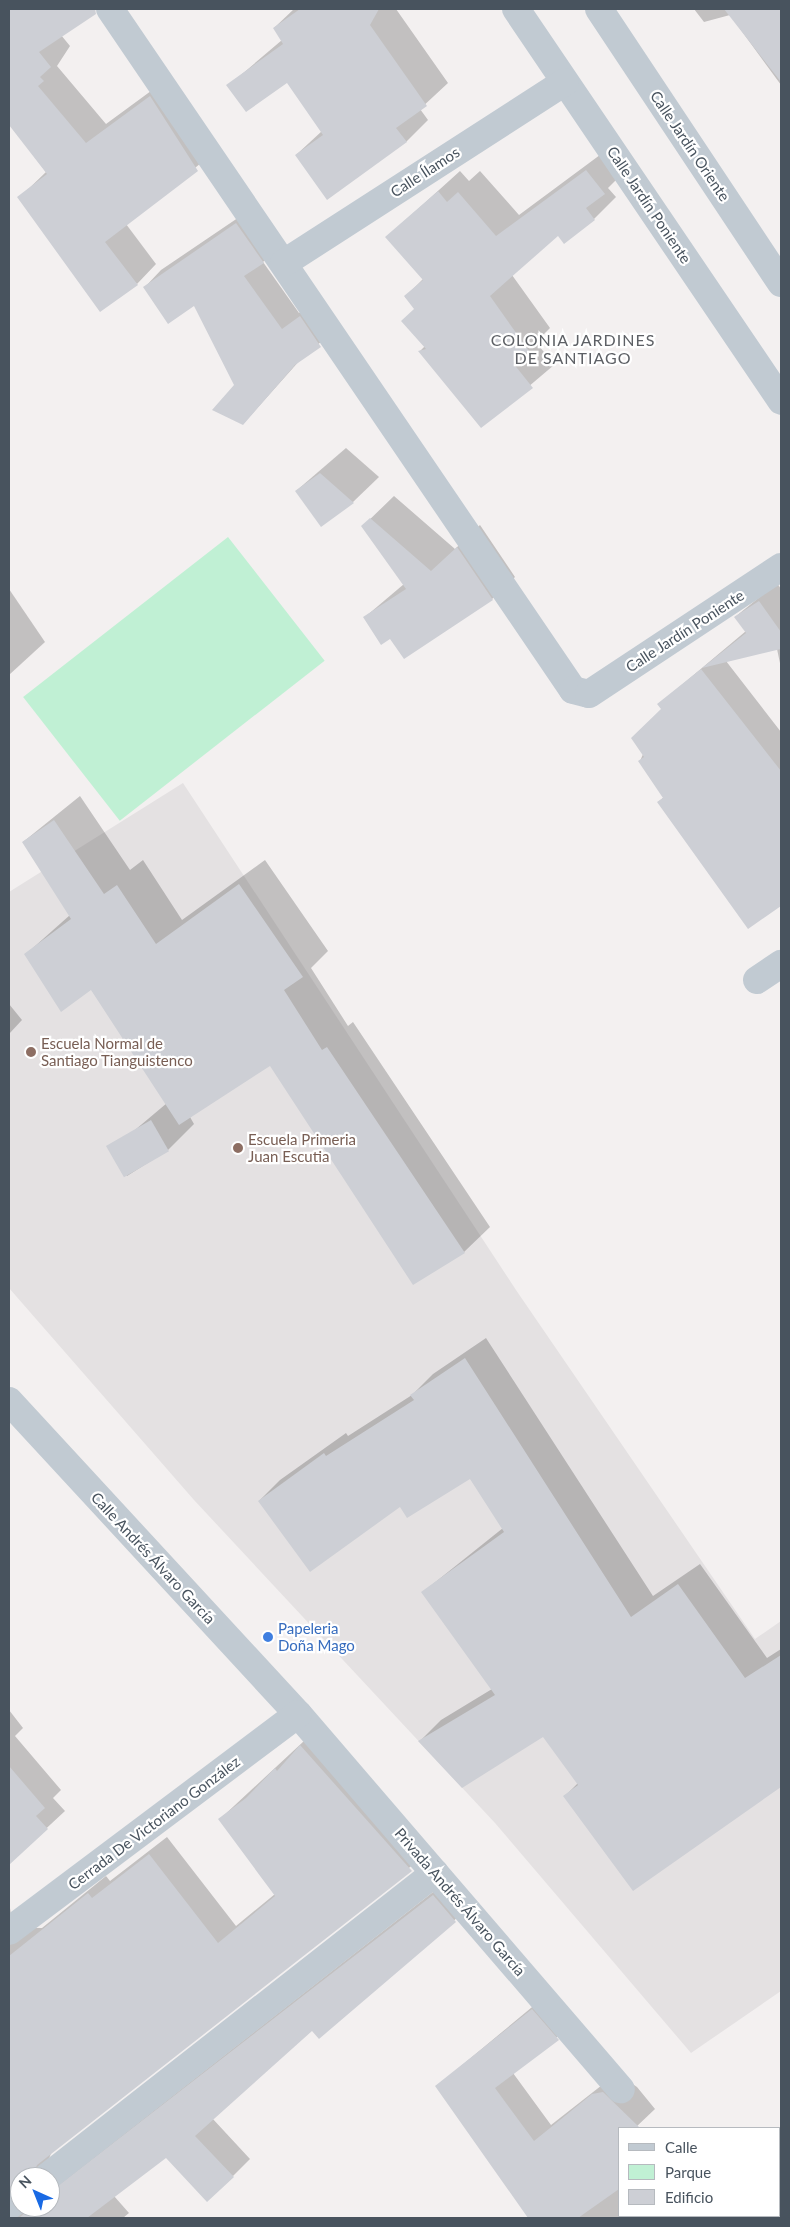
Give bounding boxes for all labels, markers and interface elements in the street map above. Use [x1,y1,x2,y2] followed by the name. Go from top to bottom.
[646,87,734,205] street label: Calle Jardín Oriente
[387,143,463,201] street label: Calle Ílamos
[603,143,695,267] street label: Calle Jardín Poniente
[488,330,658,368] district label: COLONIA JARDINES DE SANTIAGO
[622,586,748,676] street label: Calle Jardín Poniente
[41,1034,193,1069] place label: Escuela Normal de Santiago Tianguistenco
[25,1046,37,1058] marker: Escuela Normal de Santiago Tianguistenco
[248,1130,356,1165] place label: Escuela Primeria Juan Escutia
[232,1142,244,1154] marker: Escuela Primeria Juan Escutia
[87,1488,219,1628] street label: Calle Andrés Álvaro García
[278,1619,355,1654] place label: Papeleria Doña Mago
[262,1631,274,1643] marker: Papeleria Doña Mago
[64,1752,244,1894] street label: Cerrada De Victoriano González
[391,1824,529,1980] street label: Privada Andrés Álvaro García
[618,2127,780,2217] legend
[665,2138,697,2156] text: Calle
[665,2163,711,2181] text: Parque
[10,2167,60,2217] north arrow
[15,2172,35,2191] text: N
[665,2188,713,2206] text: Edificio

